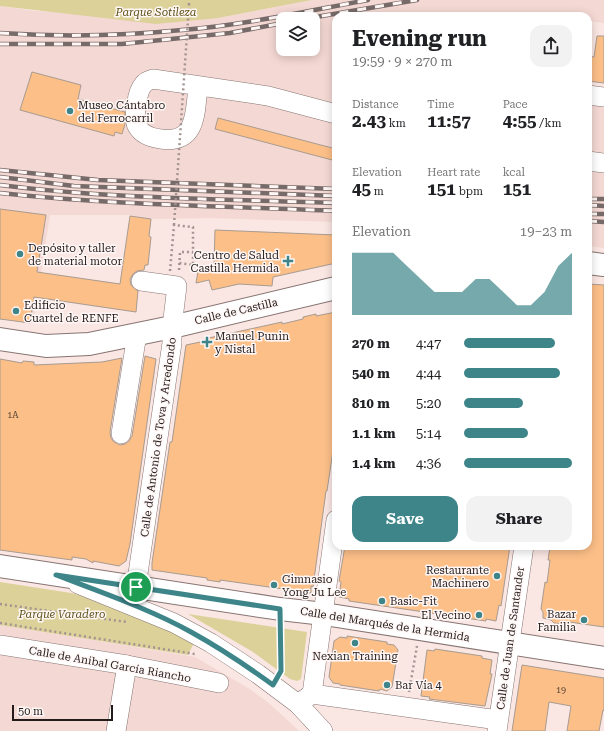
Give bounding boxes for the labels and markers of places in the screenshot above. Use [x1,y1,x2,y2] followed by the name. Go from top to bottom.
[78,99,166,125] place label: Museo Cántabro del Ferrocarril
[65,106,75,116] marker: Museo Cántabro del Ferrocarril
[28,242,122,268] place label: Depósito y taller de material motor
[15,249,25,259] marker: Depósito y taller de material motor
[191,249,279,275] place label: Centro de Salud Castilla Hermida
[282,255,294,267] marker: Centro de Salud Castilla Hermida
[24,299,119,325] place label: Edificio Cuartel de RENFE
[11,306,21,316] marker: Edificio Cuartel de RENFE
[215,330,289,356] place label: Manuel Punin y Nistal
[202,337,212,347] marker: Manuel Punin y Nistal
[426,564,489,590] place label: Restaurante Machinero
[119,570,153,604] pin
[492,571,502,581] marker: Restaurante Machinero
[282,573,346,599] place label: Gimnasio Yong Ju Lee
[269,580,279,590] marker: Gimnasio Yong Ju Lee
[390,595,437,608] place label: Basic-Fit
[377,596,387,606] marker: Basic-Fit
[538,608,576,634] place label: Bazar Familia
[421,609,471,622] place label: El Vecino
[474,610,484,620] marker: El Vecino
[579,615,589,625] marker: Bazar Familia
[350,638,360,648] marker: Nexian Training
[312,650,398,663] place label: Nexian Training
[395,679,443,692] place label: Bar Vía 4
[382,680,392,690] marker: Bar Vía 4

